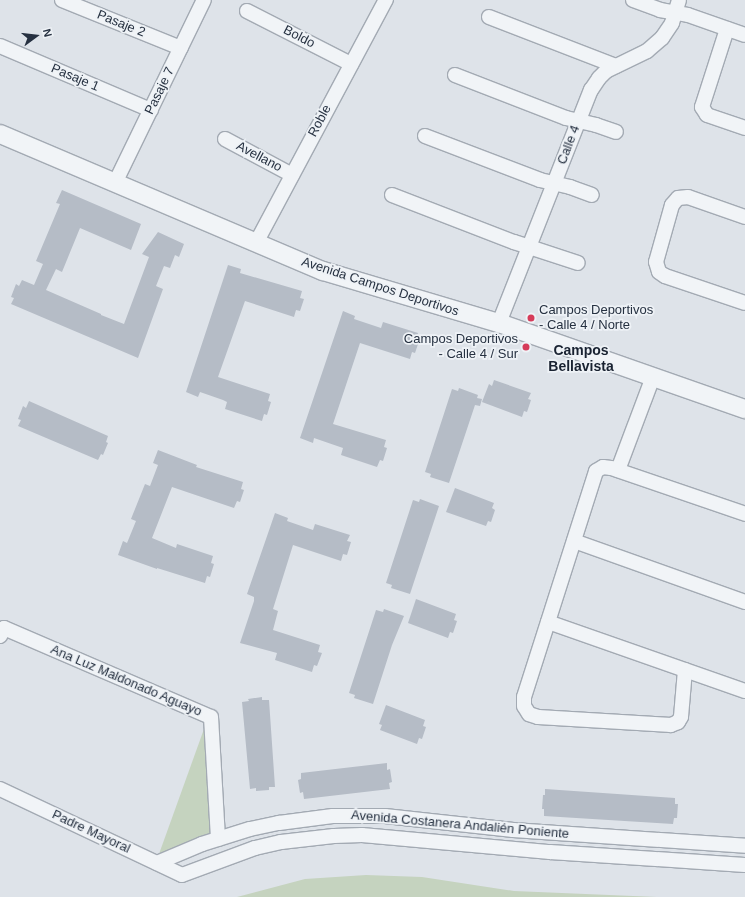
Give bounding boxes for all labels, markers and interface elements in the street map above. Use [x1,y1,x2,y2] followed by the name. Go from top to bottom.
[95,7,147,41] street label: Pasaje 2
[16,16,56,56] north arrow
[281,23,317,51] street label: Boldo
[41,27,54,38] text: N
[49,61,101,95] street label: Pasaje 1
[142,65,178,117] street label: Pasaje 7
[305,102,335,140] street label: Roble
[554,123,584,167] street label: Calle 4
[233,138,285,176] street label: Avellano
[299,254,461,320] street label: Avenida Campos Deportivos
[539,303,653,334] place label: Campos Deportivos - Calle 4 / Norte
[526,313,536,323] marker: Campos Deportivos - Calle 4 / Norte
[404,332,518,363] place label: Campos Deportivos - Calle 4 / Sur
[521,342,531,352] marker: Campos Deportivos - Calle 4 / Sur
[548,342,614,374] district label: Campos Bellavista
[48,642,204,720] street label: Ana Luz Maldonado Aguayo
[49,807,133,857] street label: Padre Mayoral
[350,808,570,842] street label: Avenida Costanera Andalién Poniente

